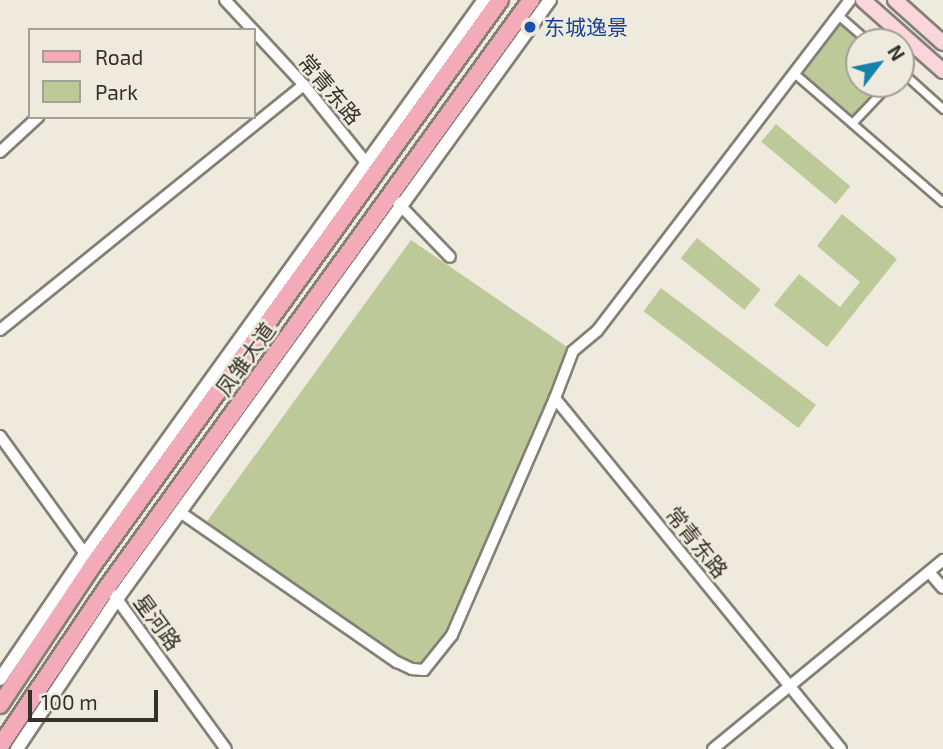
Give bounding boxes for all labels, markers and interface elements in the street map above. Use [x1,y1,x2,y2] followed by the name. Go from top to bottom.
[544,14,628,40] place label: 东城逸景
[522,19,538,35] marker: 东城逸景
[28,28,256,119] legend
[845,28,915,98] north arrow
[883,41,910,65] text: N
[95,44,143,69] text: Road
[293,49,367,129] street label: 常青东路
[95,79,138,104] text: Park
[210,318,280,400] street label: 凤雏大道
[661,501,733,583] street label: 常青东路
[129,589,187,655] street label: 星河路
[32,676,161,720] scale bar
[41,689,98,714] text: 100 m

